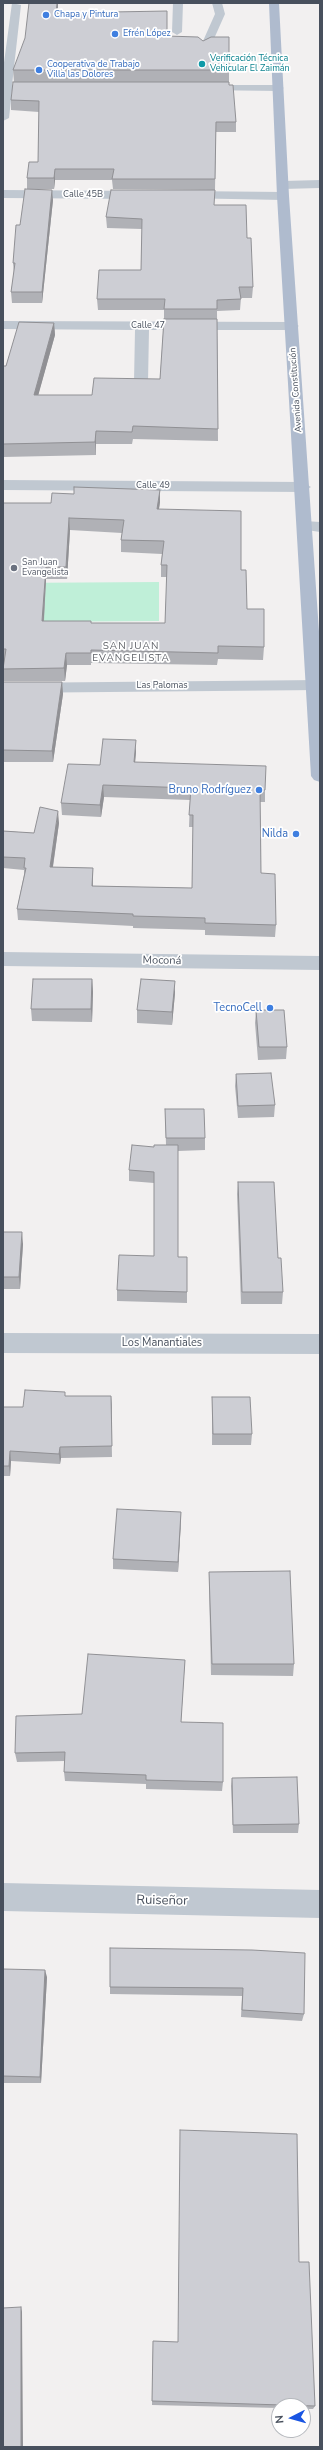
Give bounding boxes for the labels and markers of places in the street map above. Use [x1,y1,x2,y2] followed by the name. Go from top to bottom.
[41,10,51,20] marker: Chapa y Pintura
[54,10,118,20] place label: Chapa y Pintura
[110,29,120,39] marker: Efrén López
[123,29,171,39] place label: Efrén López
[210,54,290,75] place label: Verificación Técnica Vehicular El Zaimán
[197,59,207,69] marker: Verificación Técnica Vehicular El Zaimán
[47,60,140,81] place label: Cooperativa de Trabajo Villa las Dolores
[34,65,44,75] marker: Cooperativa de Trabajo Villa las Dolores
[22,558,69,579] place label: San Juan Evangelista
[9,563,19,573] marker: San Juan Evangelista
[168,783,251,797] place label: Bruno Rodríguez
[254,785,264,795] marker: Bruno Rodríguez
[262,827,288,841] place label: Nilda
[291,829,301,839] marker: Nilda
[214,1001,262,1015] place label: TecnoCell
[265,1003,275,1013] marker: TecnoCell

